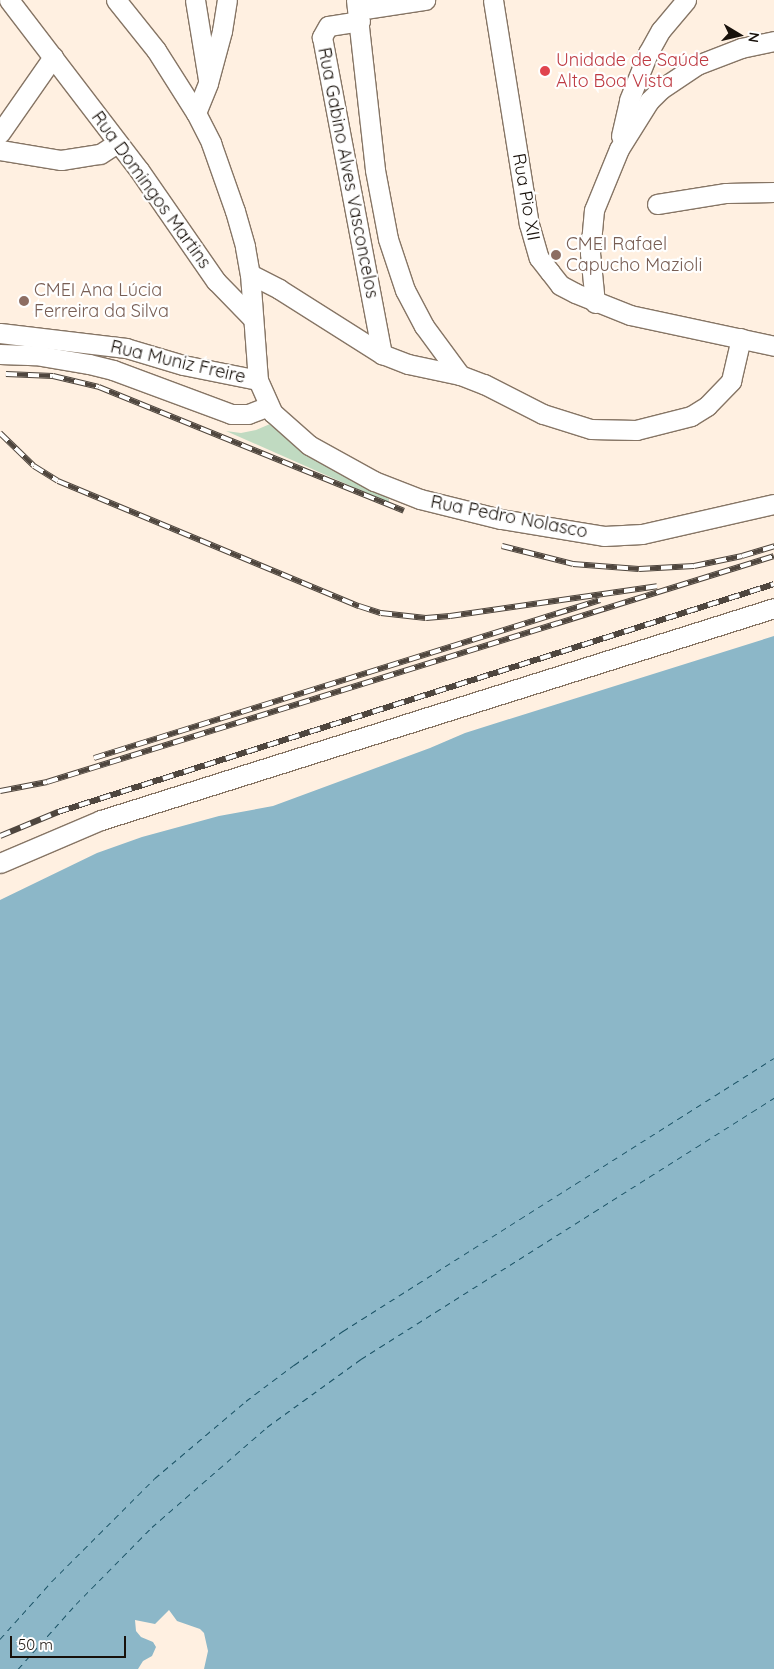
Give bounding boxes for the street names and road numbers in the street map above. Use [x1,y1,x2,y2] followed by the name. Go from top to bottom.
[313,46,383,300] street label: Rua Gabino Alves Vasconcelos
[87,107,215,273] street label: Rua Domingos Martins
[508,152,544,242] street label: Rua Pio XII
[108,336,248,388] street label: Rua Muniz Freire
[429,491,589,543] street label: Rua Pedro Nolasco

